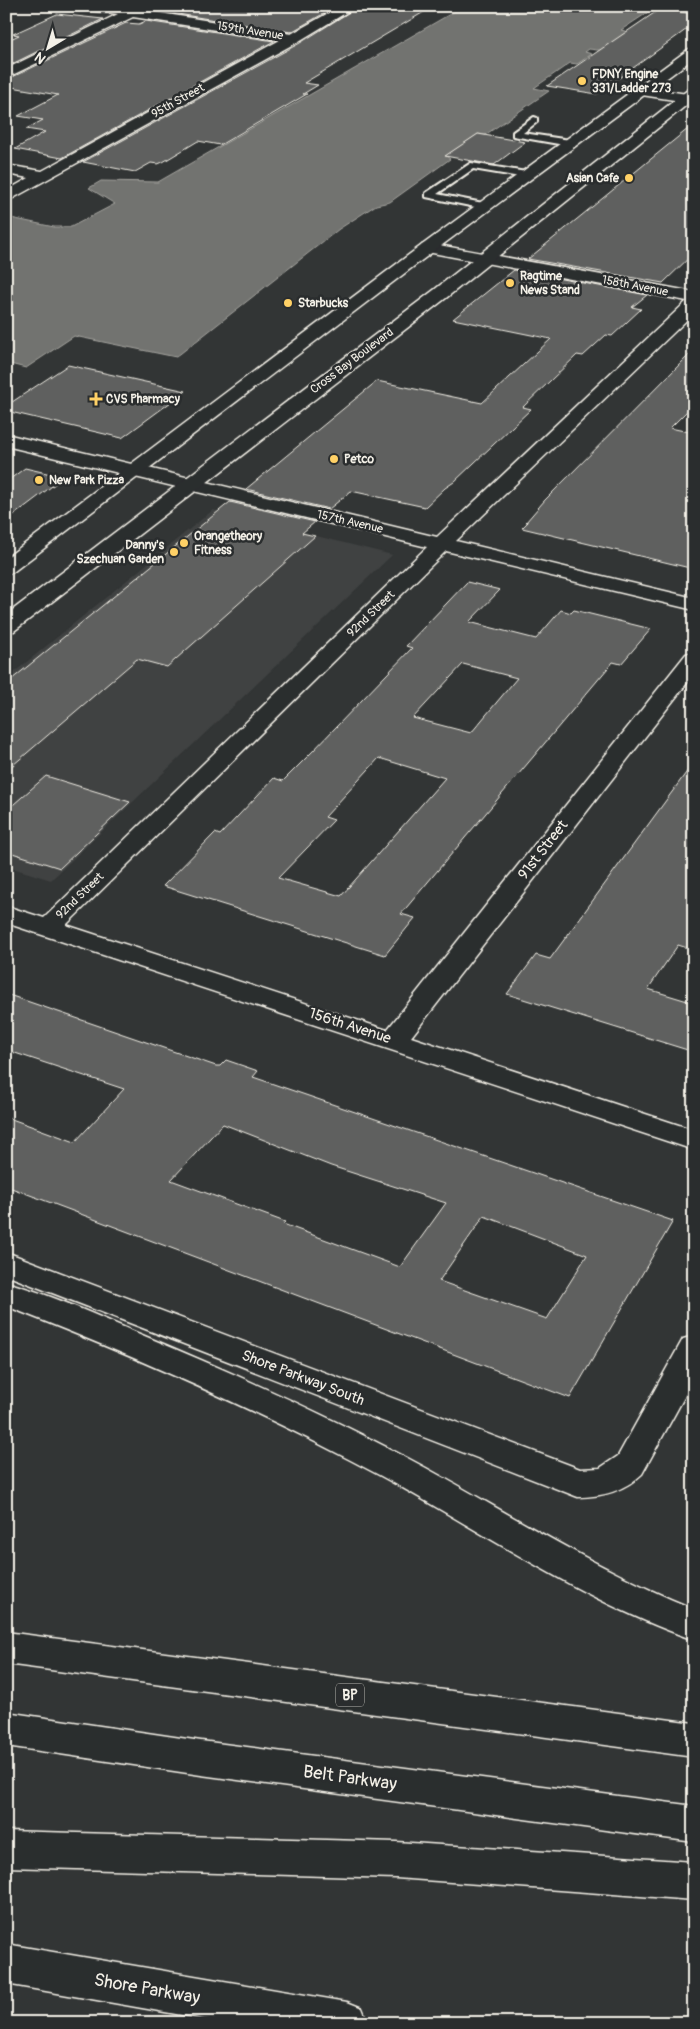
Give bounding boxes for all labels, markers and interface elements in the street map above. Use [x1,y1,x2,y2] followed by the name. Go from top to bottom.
[216,18,285,44] street label: 159th Avenue
[22,22,72,72] north arrow
[31,48,49,67] text: N
[592,67,671,96] place label: FDNY Engine 331/Ladder 273
[576,75,588,87] marker: FDNY Engine 331/Ladder 273
[149,80,207,122] street label: 95th Street
[566,171,620,186] place label: Asian Cafe
[623,172,635,184] marker: Asian Cafe
[520,269,580,298] place label: Ragtime News Stand
[601,272,669,300] street label: 158th Avenue
[504,277,516,289] marker: Ragtime News Stand
[298,296,349,311] place label: Starbucks
[282,297,294,309] marker: Starbucks
[307,325,397,397] street label: Cross Bay Boulevard
[106,392,181,407] place label: CVS Pharmacy
[90,393,102,405] marker: CVS Pharmacy
[344,452,374,467] place label: Petco
[328,453,340,465] marker: Petco
[49,473,125,488] place label: New Park Pizza
[33,474,45,486] marker: New Park Pizza
[315,507,385,537] street label: 157th Avenue
[194,529,263,558] place label: Orangetheory Fitness
[178,537,190,549] marker: Orangetheory Fitness
[76,538,165,567] place label: Danny's Szechuan Garden
[168,546,180,558] marker: Danny's Szechuan Garden
[344,587,398,640] street label: 92nd Street
[514,816,573,884] street label: 91st Street
[53,869,107,922] street label: 92nd Street
[307,1004,394,1048] street label: 156th Avenue
[239,1346,367,1410] street label: Shore Parkway South
[336,1684,364,1706] road number: BP
[302,1760,399,1796] street label: Belt Parkway
[92,1968,202,2010] street label: Shore Parkway

